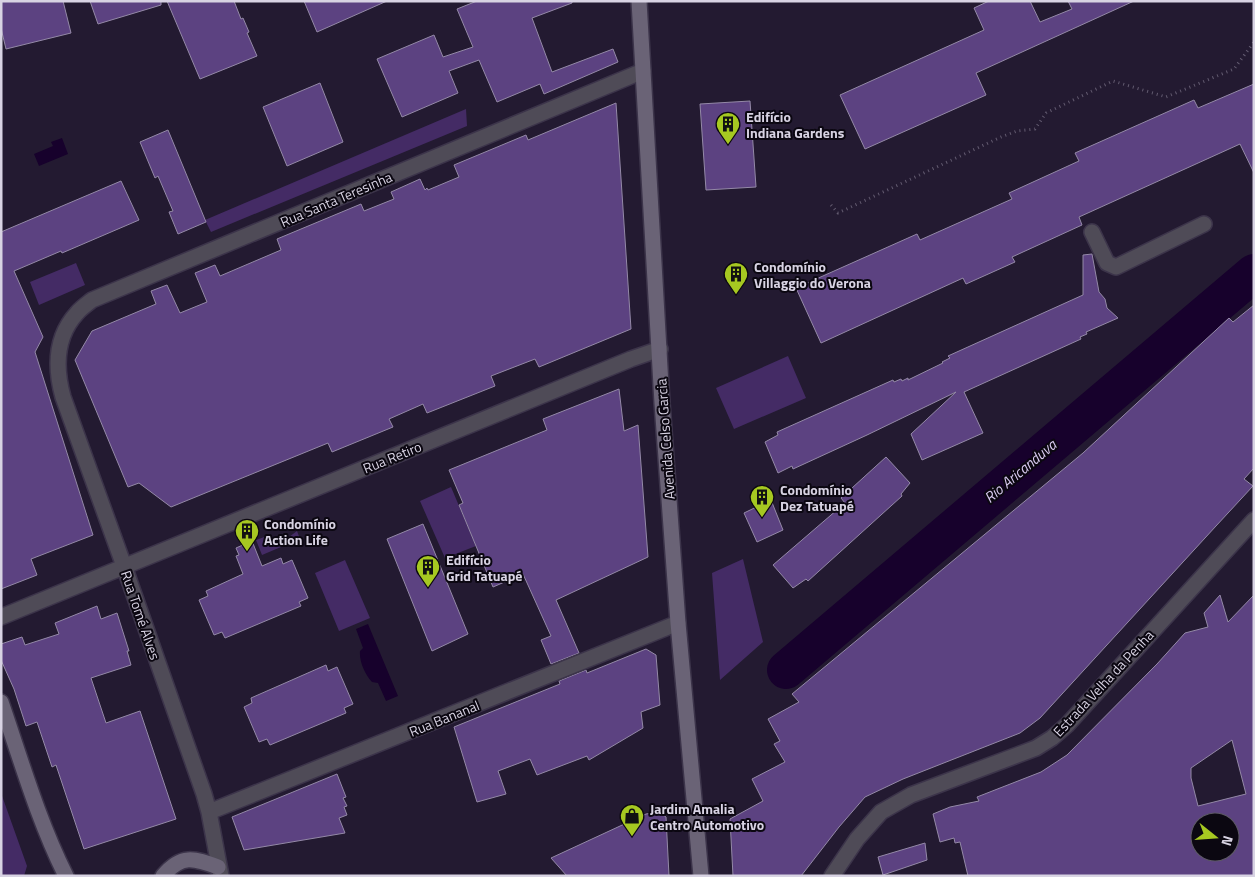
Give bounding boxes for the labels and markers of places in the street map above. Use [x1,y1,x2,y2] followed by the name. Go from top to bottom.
[746,106,845,143] place label: Edifício Indiana Gardens
[715,111,741,145] building icon: Edifício Indiana Gardens
[754,256,871,293] place label: Condomínio Villaggio do Verona
[723,261,749,295] building icon: Condomínio Villaggio do Verona
[780,479,854,516] place label: Condomínio Dez Tatuapé
[749,484,775,518] building icon: Condomínio Dez Tatuapé
[264,513,336,550] place label: Condomínio Action Life
[234,518,260,552] building icon: Condomínio Action Life
[446,549,522,586] place label: Edifício Grid Tatuapé
[415,554,441,588] building icon: Edifício Grid Tatuapé
[650,798,764,835] place label: Jardim Amalia Centro Automotivo
[619,803,645,837] shop icon: Jardim Amalia Centro Automotivo

